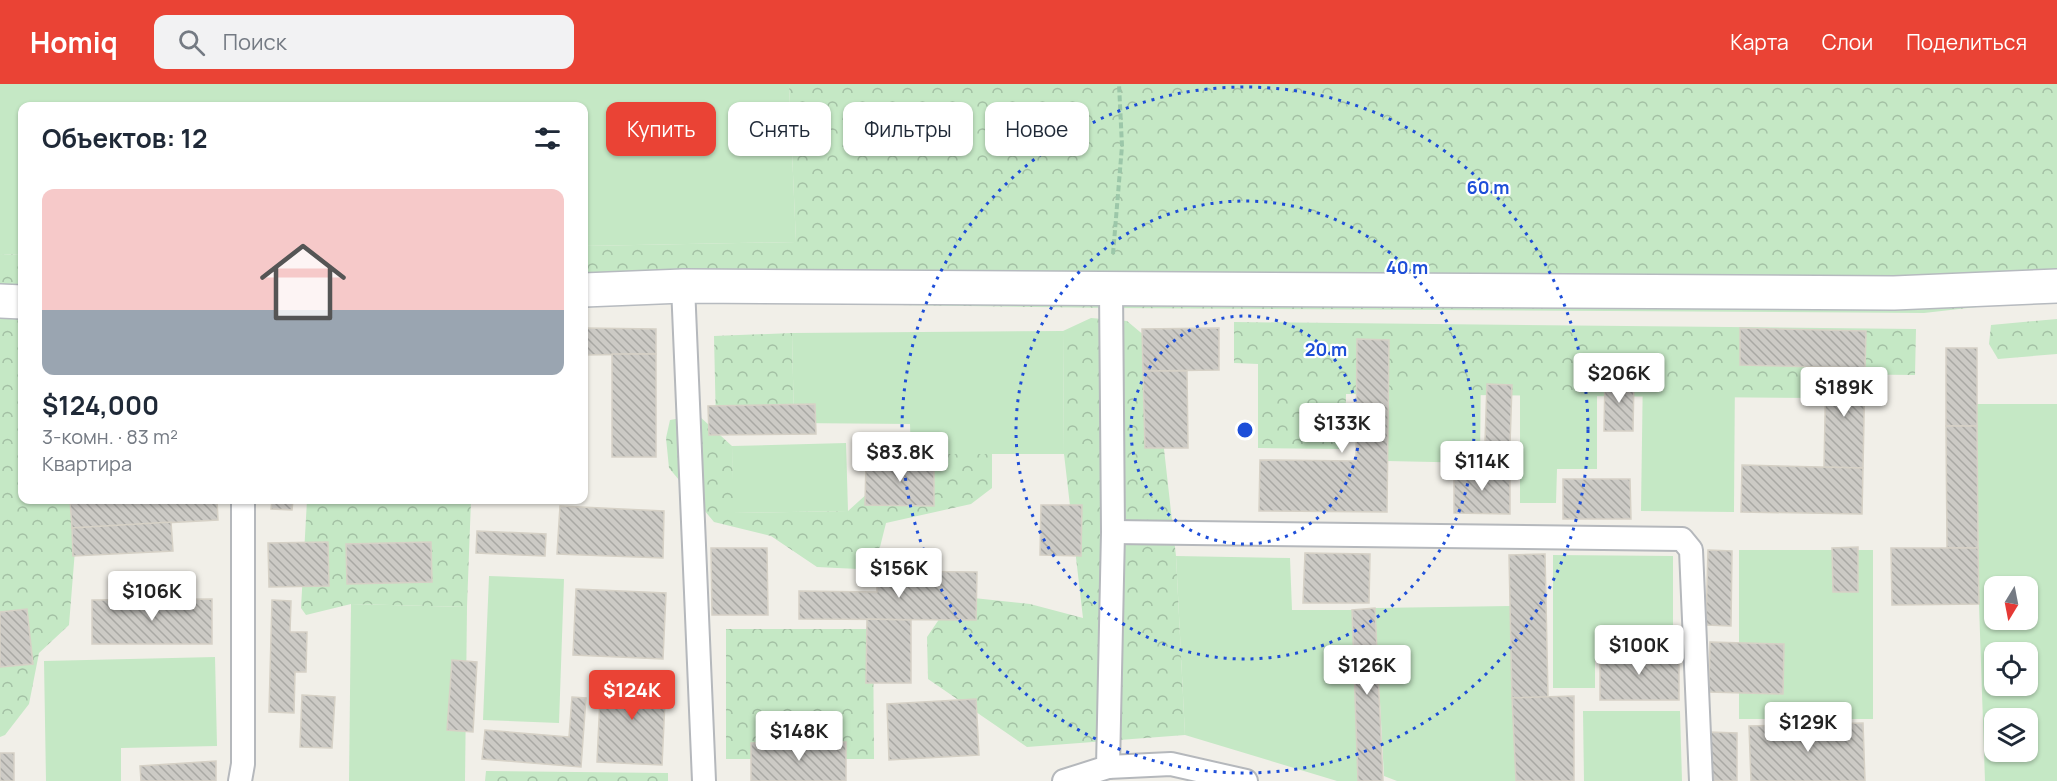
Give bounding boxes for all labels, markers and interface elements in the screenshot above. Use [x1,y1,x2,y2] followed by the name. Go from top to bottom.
[154,15,574,69] search box
[30,23,118,61] text: Homiq
[175,26,208,59] icon: search
[223,27,287,57] text: Поиск
[1730,28,1789,56] text: Карта
[1822,28,1873,56] text: Слои
[1906,28,2027,56] text: Поделиться
[606,102,716,156] chip: Купить
[728,102,831,156] chip: Снять
[843,102,973,156] chip: Фильтры
[985,102,1089,156] chip: Новое
[42,120,207,156] text: Объектов: 12
[531,122,564,155] icon: filters
[1467,175,1509,199] text: 60 m
[249,228,357,336] icon: home
[1386,255,1428,279] text: 40 m
[1305,337,1347,361] text: 20 m
[1577,353,1661,404] pin: $206K
[1588,359,1651,386] text: $206K
[1802,367,1886,418] pin: $189K
[1815,373,1873,400] text: $189K
[42,387,159,423] text: $124,000
[1300,403,1384,454] pin: $133K
[1313,409,1371,436] text: $133K
[1235,420,1255,440] centre of rings
[42,423,178,450] text: 3-комн. · 83 m²
[851,432,949,483] pin: $83.8K
[866,438,934,465] text: $83.8K
[1440,441,1524,492] pin: $114K
[1454,447,1510,474] text: $114K
[42,450,132,477] text: Квартира
[857,548,941,599] pin: $156K
[870,554,928,581] text: $156K
[110,571,194,622] pin: $106K
[1984,576,2038,630] north arrow
[1984,576,2038,762] map controls
[122,577,182,604] text: $106K
[1597,625,1681,676] pin: $100K
[1609,631,1669,658] text: $100K
[1984,642,2038,696] button: locate
[1325,645,1409,696] pin: $126K
[1338,651,1396,678] text: $126K
[590,670,674,721] pin: $124K
[603,676,661,703] text: $124K
[1766,702,1850,753] pin: $129K
[1779,708,1837,735] text: $129K
[1984,708,2038,762] button: layers
[757,711,841,762] pin: $148K
[770,717,828,744] text: $148K

